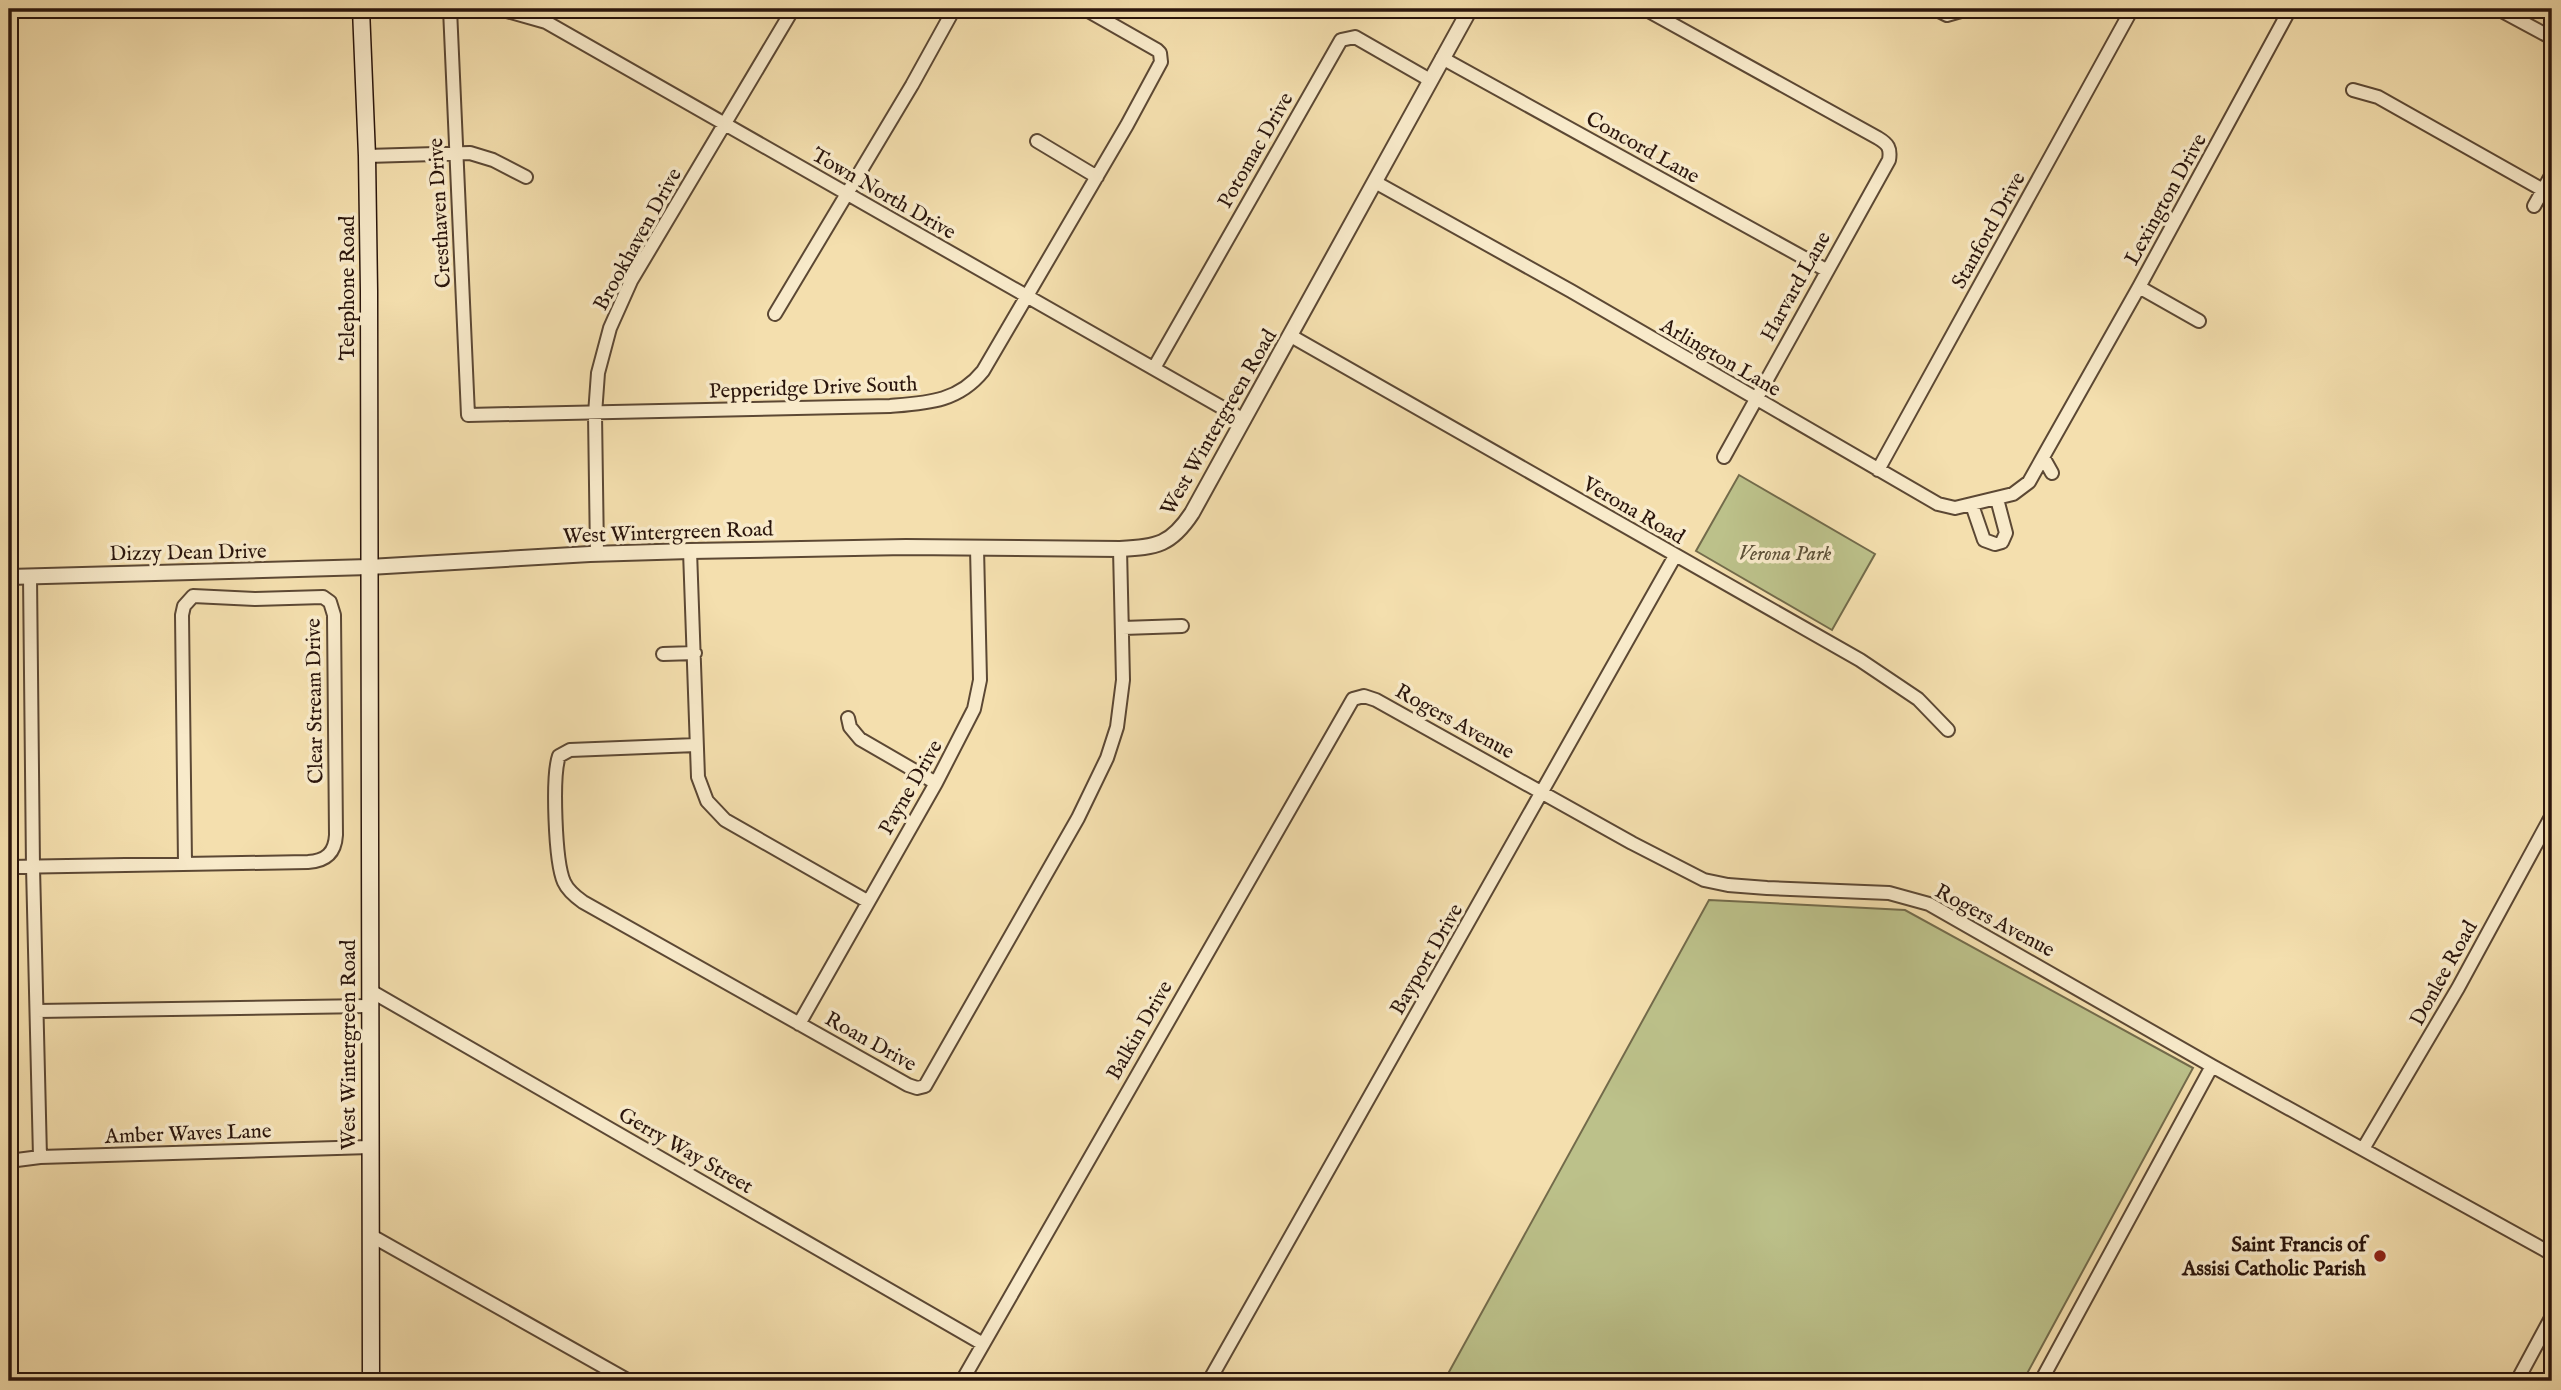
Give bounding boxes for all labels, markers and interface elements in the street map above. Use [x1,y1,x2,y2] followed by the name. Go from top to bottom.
[1212,88,1301,214] street label: Potomac Drive
[1581,106,1704,191] street label: Concord Lane
[2119,129,2214,270] street label: Lexington Drive
[423,137,458,289] street label: Cresthaven Drive
[806,142,961,247] street label: Town North Drive
[588,163,689,316] street label: Brookhaven Drive
[1946,167,2033,294] street label: Stanford Drive
[335,215,362,360] street label: Telephone Road
[1755,227,1838,346] street label: Harvard Lane
[1654,312,1786,404] street label: Arlington Lane
[1155,324,1284,521] street label: West Wintergreen Road
[708,371,918,406] street label: Pepperidge Drive South
[1576,471,1690,552] street label: Verona Road
[562,516,775,551] street label: West Wintergreen Road
[109,539,267,568] street label: Dizzy Dean Drive
[1738,541,1832,568] park label: Verona Park
[301,618,330,784] street label: Clear Stream Drive
[1390,678,1519,766] street label: Rogers Avenue
[873,735,950,840] street label: Payne Drive
[1930,878,2059,964] street label: Rogers Avenue
[1385,899,1470,1020] street label: Bayport Drive
[2404,916,2485,1031] street label: Donlee Road
[336,939,363,1150] street label: West Wintergreen Road
[1101,976,1180,1085] street label: Balkin Drive
[820,1006,921,1079] street label: Roan Drive
[613,1102,758,1201] street label: Gerry Way Street
[103,1118,272,1151] street label: Amber Waves Lane
[2181,1232,2369,1283] place label: Saint Francis of Assisi Catholic Parish
[2372,1248,2388,1264] marker: Saint Francis of Assisi Catholic Parish

